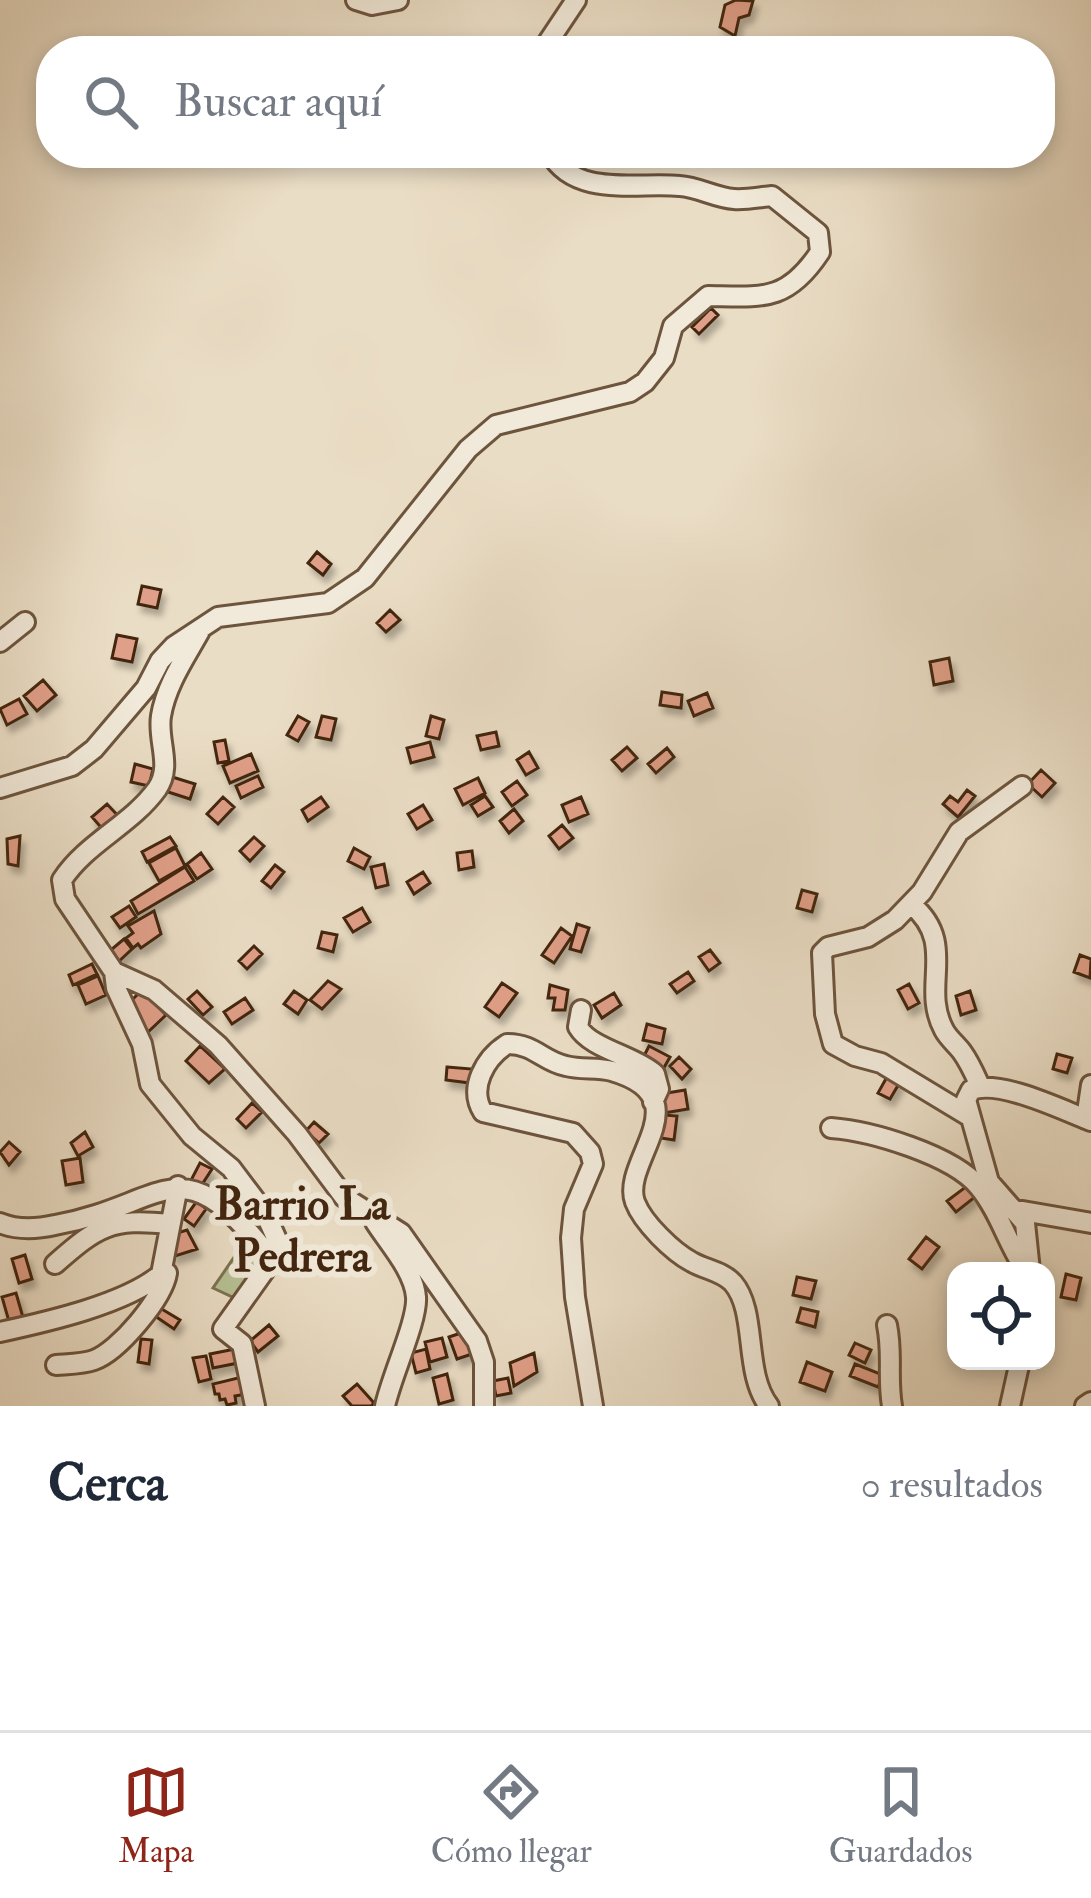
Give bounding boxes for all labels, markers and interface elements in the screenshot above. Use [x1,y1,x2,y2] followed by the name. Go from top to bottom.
[36,36,1055,168] search box
[78,69,144,135] icon: search
[174,74,382,130] text: Buscar aquí
[214,1177,391,1285] district label: Barrio La Pedrera
[947,1262,1055,1370] map controls
[947,1262,1055,1370] button: locate
[48,1452,167,1516] text: Cerca
[861,1460,1043,1509] text: 0 resultados
[118,1759,194,1872] tab: Mapa
[431,1759,592,1872] tab: Cómo llegar
[829,1759,973,1872] tab: Guardados

